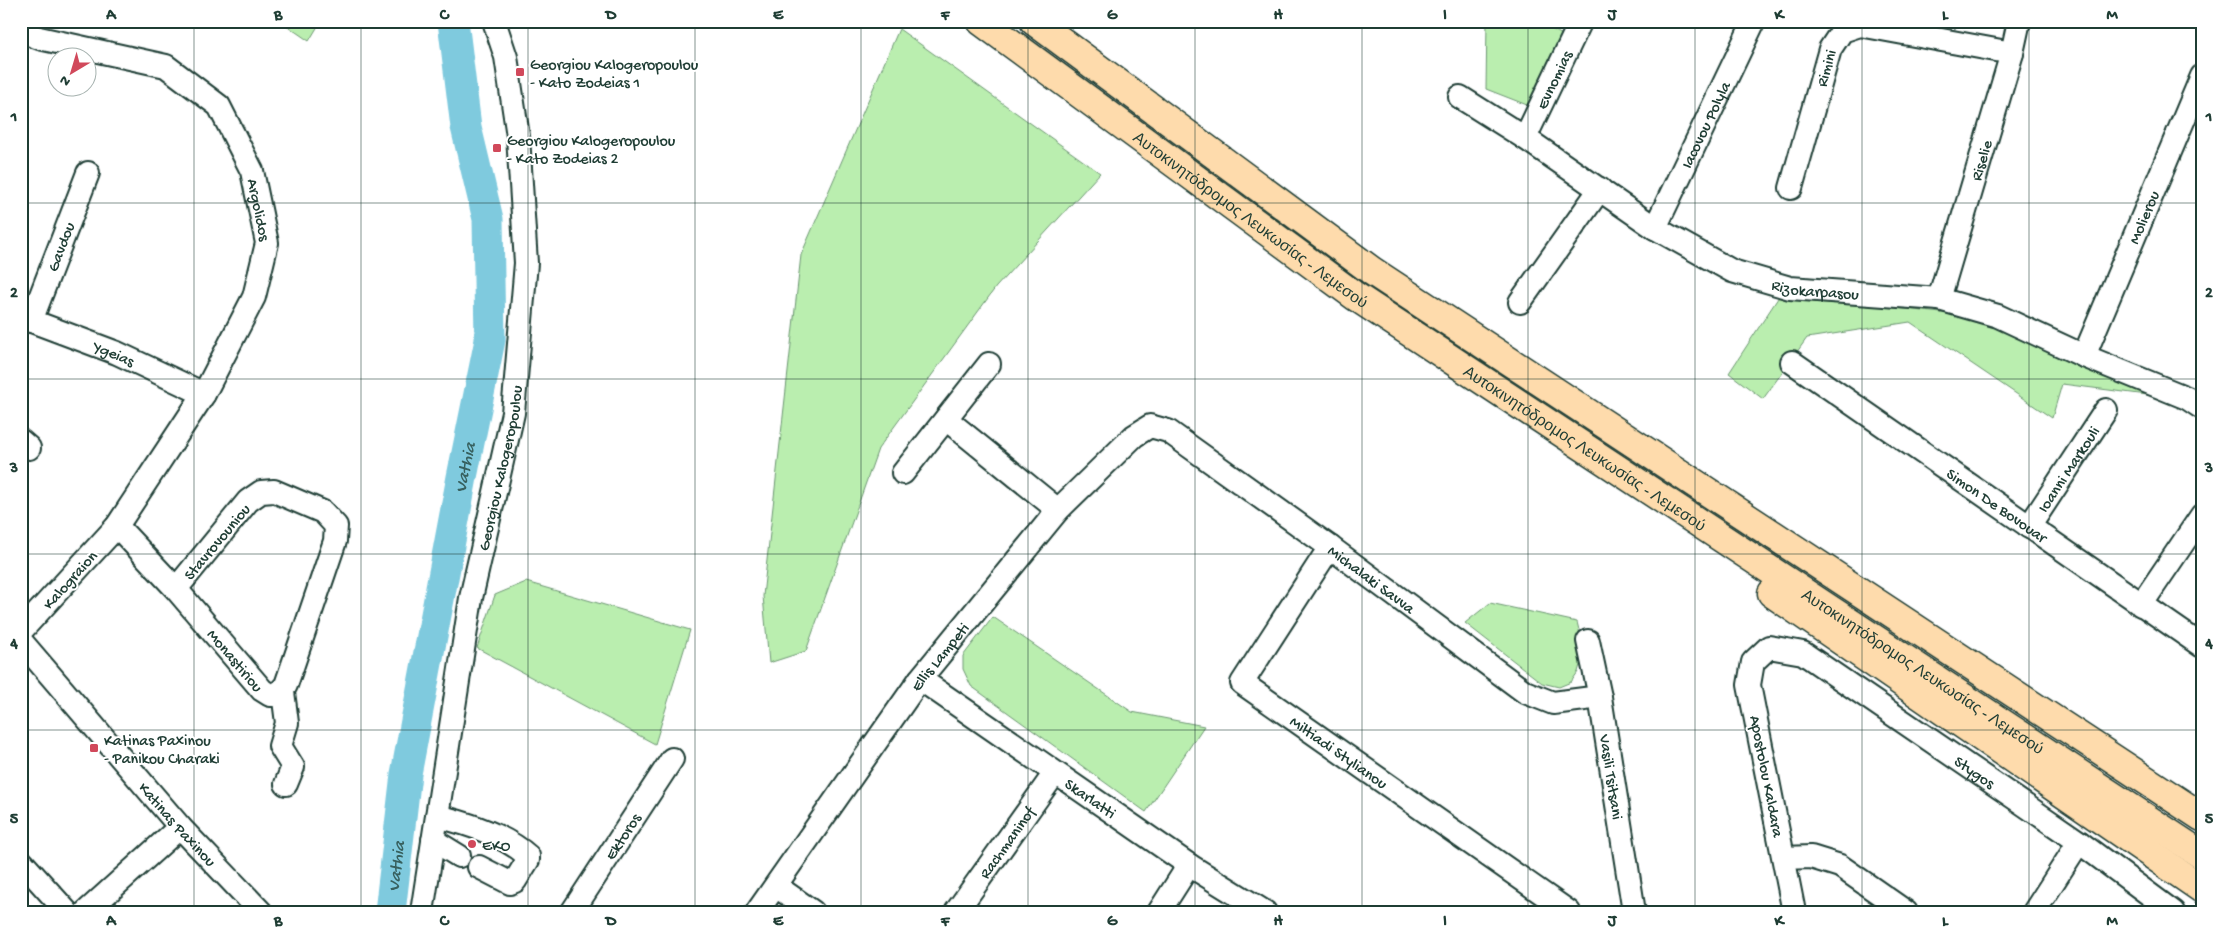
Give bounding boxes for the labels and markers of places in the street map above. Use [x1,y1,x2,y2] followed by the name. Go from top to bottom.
[530,57,699,94] place label: Georgiou Kalogeropoulou - Kato Zodeias 1
[514,66,526,78] marker: Georgiou Kalogeropoulou - Kato Zodeias 1
[507,133,676,170] place label: Georgiou Kalogeropoulou - Kato Zodeias 2
[491,142,503,154] marker: Georgiou Kalogeropoulou - Kato Zodeias 2
[104,733,220,770] place label: Katinas Paxinou - Panikou Charaki
[88,742,100,754] marker: Katinas Paxinou - Panikou Charaki
[466,838,478,850] marker: EKO
[482,838,511,857] place label: EKO

